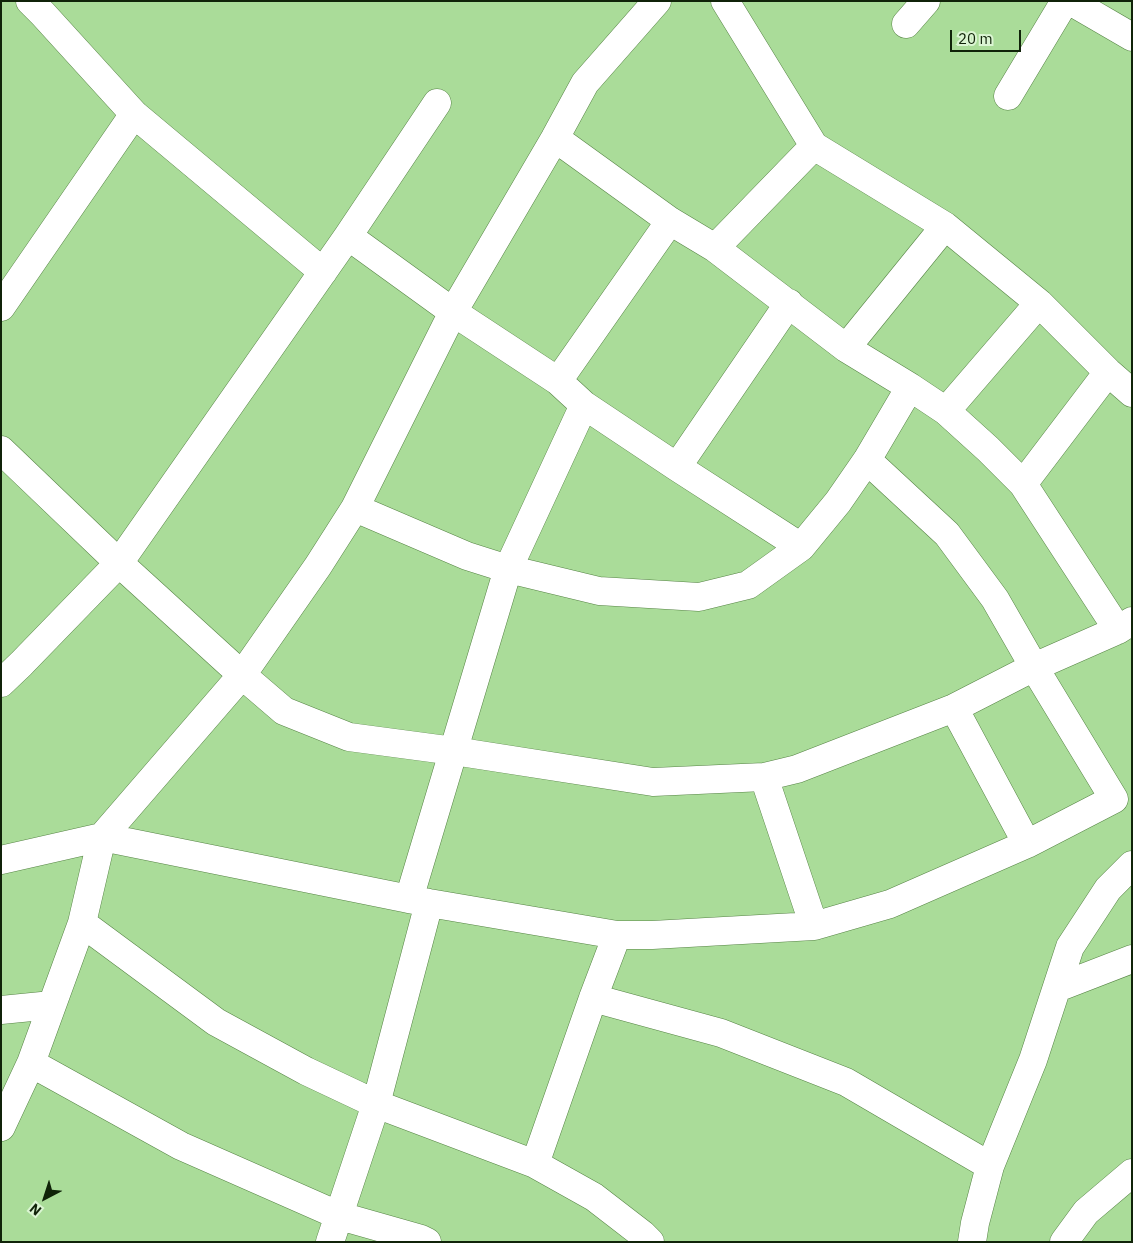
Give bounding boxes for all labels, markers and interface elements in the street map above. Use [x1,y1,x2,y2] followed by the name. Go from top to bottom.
[953,20,1024,52] scale bar
[958,29,993,48] text: 20 m
[20,1173,70,1223] north arrow
[26,1199,45,1220] text: N

